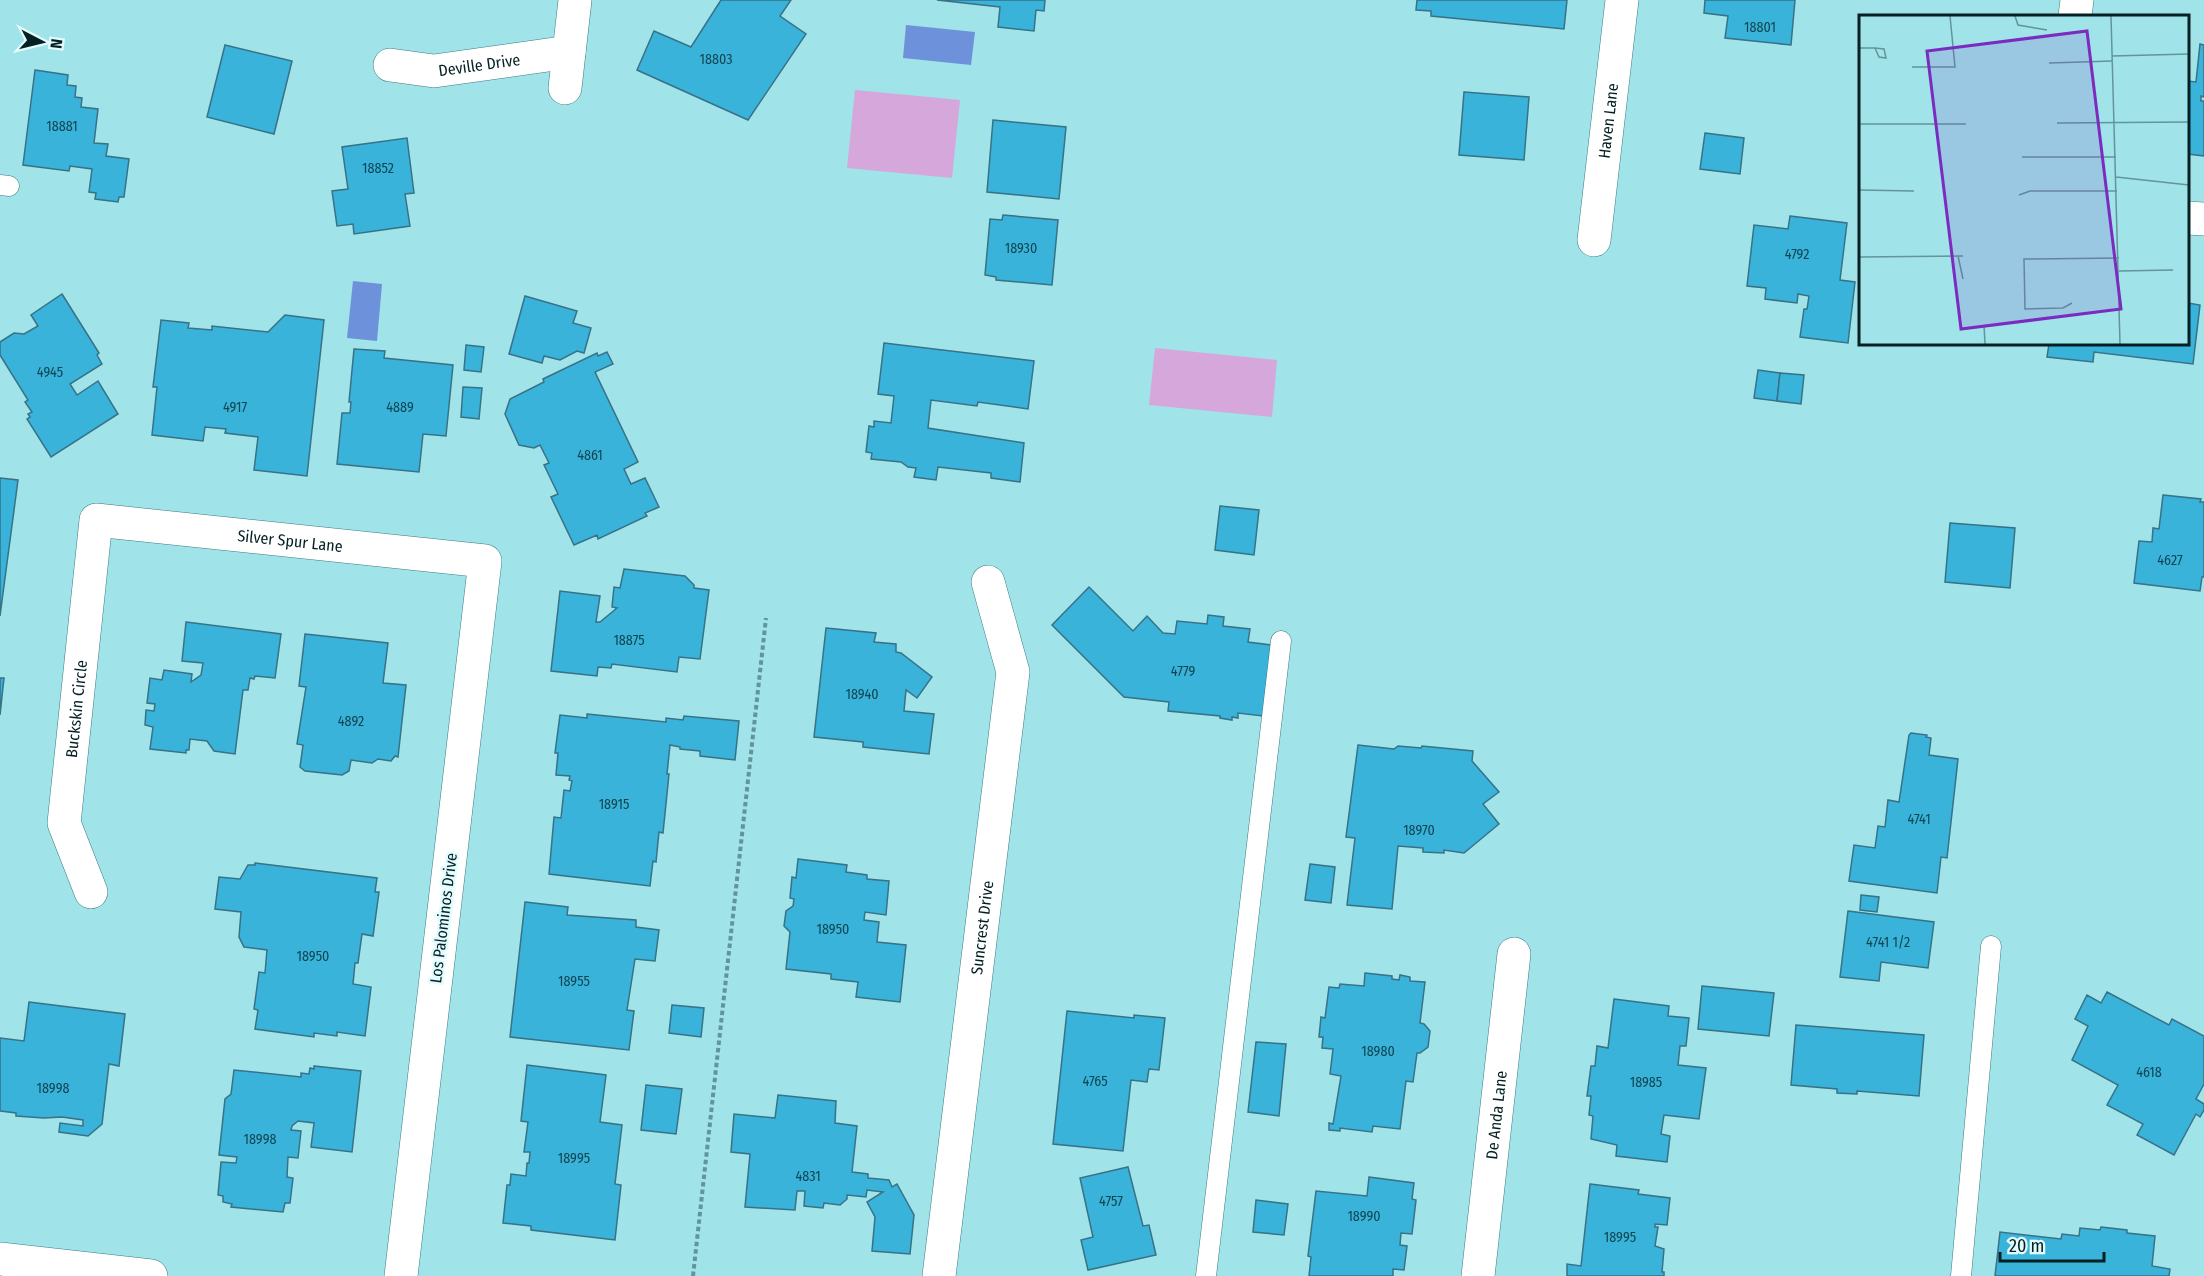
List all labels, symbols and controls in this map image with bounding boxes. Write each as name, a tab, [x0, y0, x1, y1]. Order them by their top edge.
north arrow	[12, 12, 72, 72]
inset map	[1859, 15, 2189, 345]
house number: 18801	[1744, 19, 1776, 36]
text: N	[46, 38, 66, 50]
street label: Deville Drive	[437, 50, 521, 80]
house number: 18803	[700, 51, 732, 68]
street label: Haven Lane	[1595, 82, 1622, 160]
house number: 18881	[46, 118, 78, 135]
house number: 18852	[362, 160, 394, 177]
house number: 18930	[1005, 240, 1037, 257]
house number: 4792	[1785, 246, 1809, 263]
house number: 4945	[37, 364, 63, 381]
house number: 4917	[223, 399, 247, 416]
house number: 4889	[386, 399, 414, 416]
house number: 4861	[577, 447, 603, 464]
street label: Silver Spur Lane	[237, 526, 344, 556]
house number: 4627	[2157, 552, 2183, 569]
house number: 18875	[613, 632, 645, 649]
street label: Buckskin Circle	[62, 659, 91, 759]
house number: 4779	[1171, 663, 1195, 680]
house number: 18940	[845, 686, 879, 703]
house number: 4892	[338, 713, 364, 730]
house number: 18915	[599, 796, 629, 813]
house number: 4741	[1907, 811, 1931, 828]
house number: 18970	[1403, 822, 1435, 839]
street label: Los Palominos Drive	[426, 852, 461, 984]
street label: Suncrest Drive	[967, 880, 997, 976]
house number: 18950	[817, 921, 849, 938]
house number: 4741 1/2	[1866, 934, 1910, 951]
house number: 18950	[297, 948, 329, 965]
house number: 18955	[558, 973, 590, 990]
house number: 18980	[1361, 1043, 1395, 1060]
house number: 4618	[2136, 1064, 2162, 1081]
street label: De Anda Lane	[1482, 1070, 1511, 1160]
house number: 4765	[1082, 1073, 1108, 1090]
house number: 18985	[1630, 1074, 1662, 1091]
house number: 18998	[37, 1080, 69, 1097]
house number: 18998	[244, 1131, 276, 1148]
house number: 18995	[558, 1150, 590, 1167]
house number: 4831	[795, 1168, 821, 1185]
house number: 4757	[1099, 1193, 1123, 1210]
house number: 18990	[1347, 1208, 1381, 1225]
scale bar	[2000, 1225, 2104, 1263]
house number: 18995	[1604, 1229, 1636, 1246]
text: 20 m	[2009, 1235, 2044, 1257]

